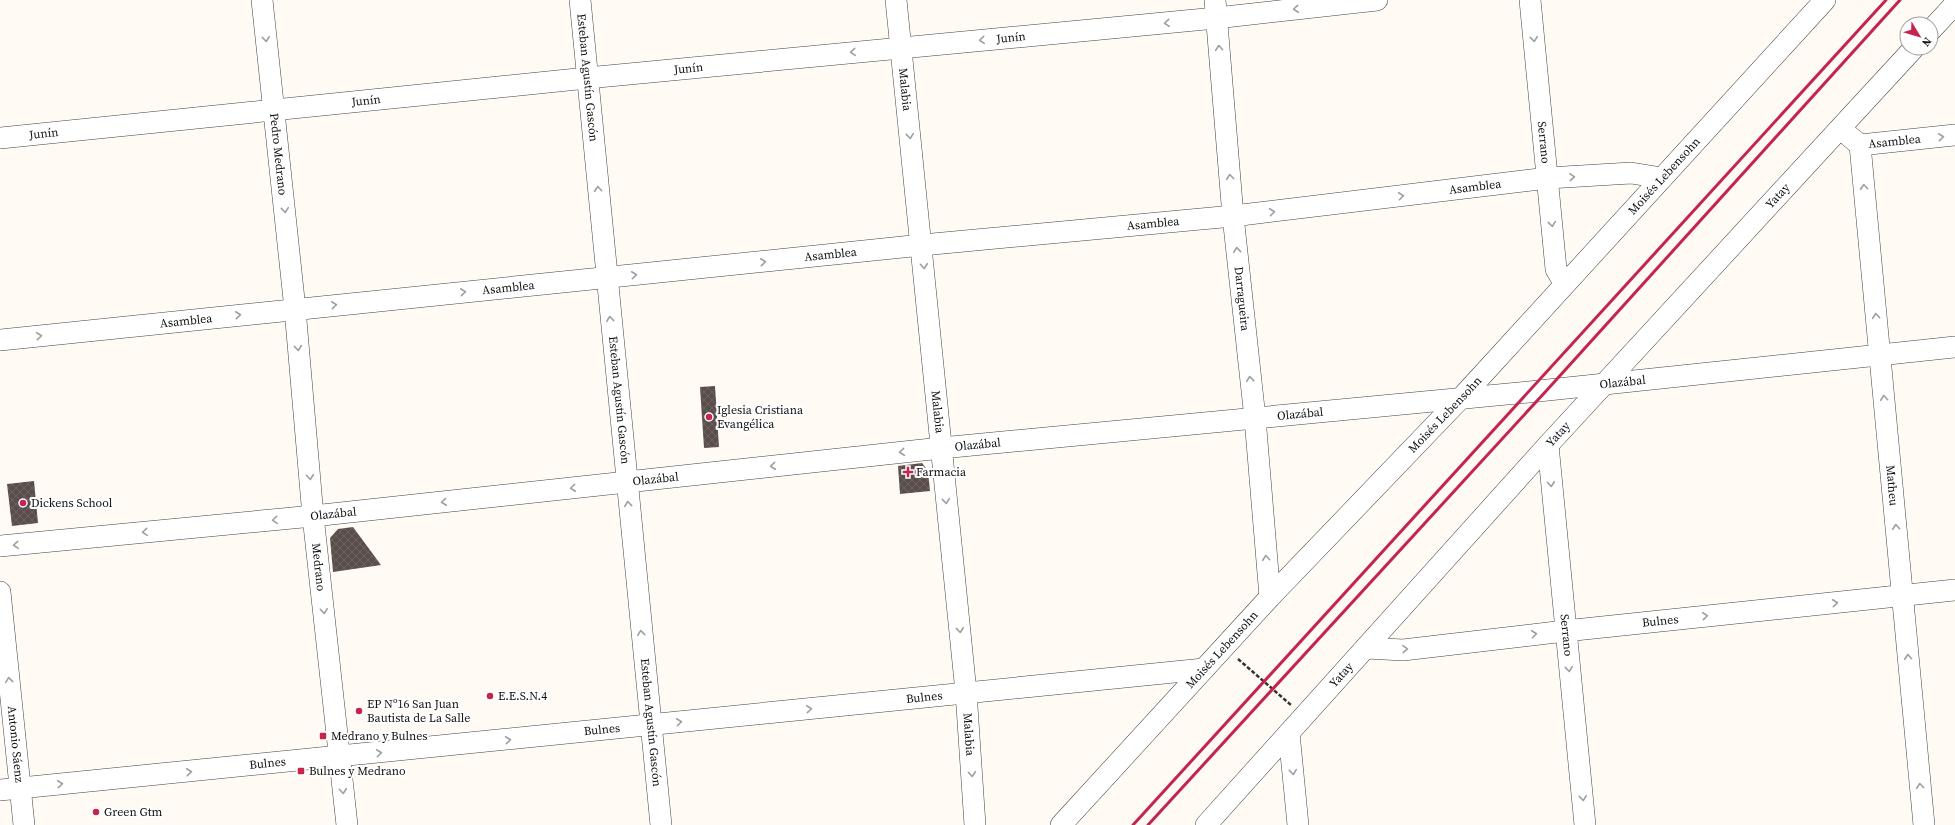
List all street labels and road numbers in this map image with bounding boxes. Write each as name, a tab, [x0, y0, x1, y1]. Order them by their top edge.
street label: Esteban Agustín Gascón	[573, 13, 602, 142]
street label: Junín	[995, 28, 1026, 47]
street label: Junín	[672, 59, 704, 78]
street label: Malabia	[895, 67, 915, 113]
street label: Junín	[350, 91, 381, 110]
street label: Pedro Medrano	[266, 112, 291, 196]
street label: Serrano	[1534, 121, 1554, 165]
street label: Junín	[27, 124, 59, 143]
street label: Asamblea	[1868, 131, 1922, 152]
street label: Moisés Lebensohn	[1624, 134, 1704, 218]
street label: Asamblea	[1448, 176, 1503, 198]
street label: Yatay	[1762, 179, 1794, 212]
street label: Asamblea	[1126, 213, 1181, 234]
street label: Asamblea	[804, 244, 858, 265]
street label: Darragueira	[1231, 266, 1254, 333]
street label: Asamblea	[481, 277, 536, 298]
street label: Asamblea	[159, 310, 214, 331]
street label: Esteban Agustín Gascón	[605, 335, 634, 465]
street label: Olazábal	[1599, 372, 1647, 392]
street label: Moisés Lebensohn	[1405, 373, 1485, 456]
street label: Malabia	[928, 390, 948, 435]
street label: Olazábal	[1276, 404, 1324, 424]
street label: Yatay	[1542, 418, 1574, 450]
street label: Olazábal	[954, 434, 1002, 455]
street label: Matheu	[1882, 464, 1902, 507]
street label: Olazábal	[632, 468, 680, 489]
street label: Olazábal	[310, 503, 358, 524]
street label: Medrano	[308, 542, 329, 592]
street label: Moisés Lebensohn	[1182, 607, 1261, 692]
street label: Bulnes	[1641, 611, 1679, 631]
street label: Serrano	[1557, 613, 1577, 657]
street label: Esteban Agustín Gascón	[637, 658, 665, 787]
street label: Yatay	[1326, 658, 1357, 691]
street label: Bulnes	[905, 687, 943, 707]
street label: Antonio Sáenz	[4, 705, 28, 784]
street label: Malabia	[959, 712, 978, 757]
street label: Bulnes	[583, 720, 621, 739]
street label: Bulnes	[249, 753, 287, 773]

